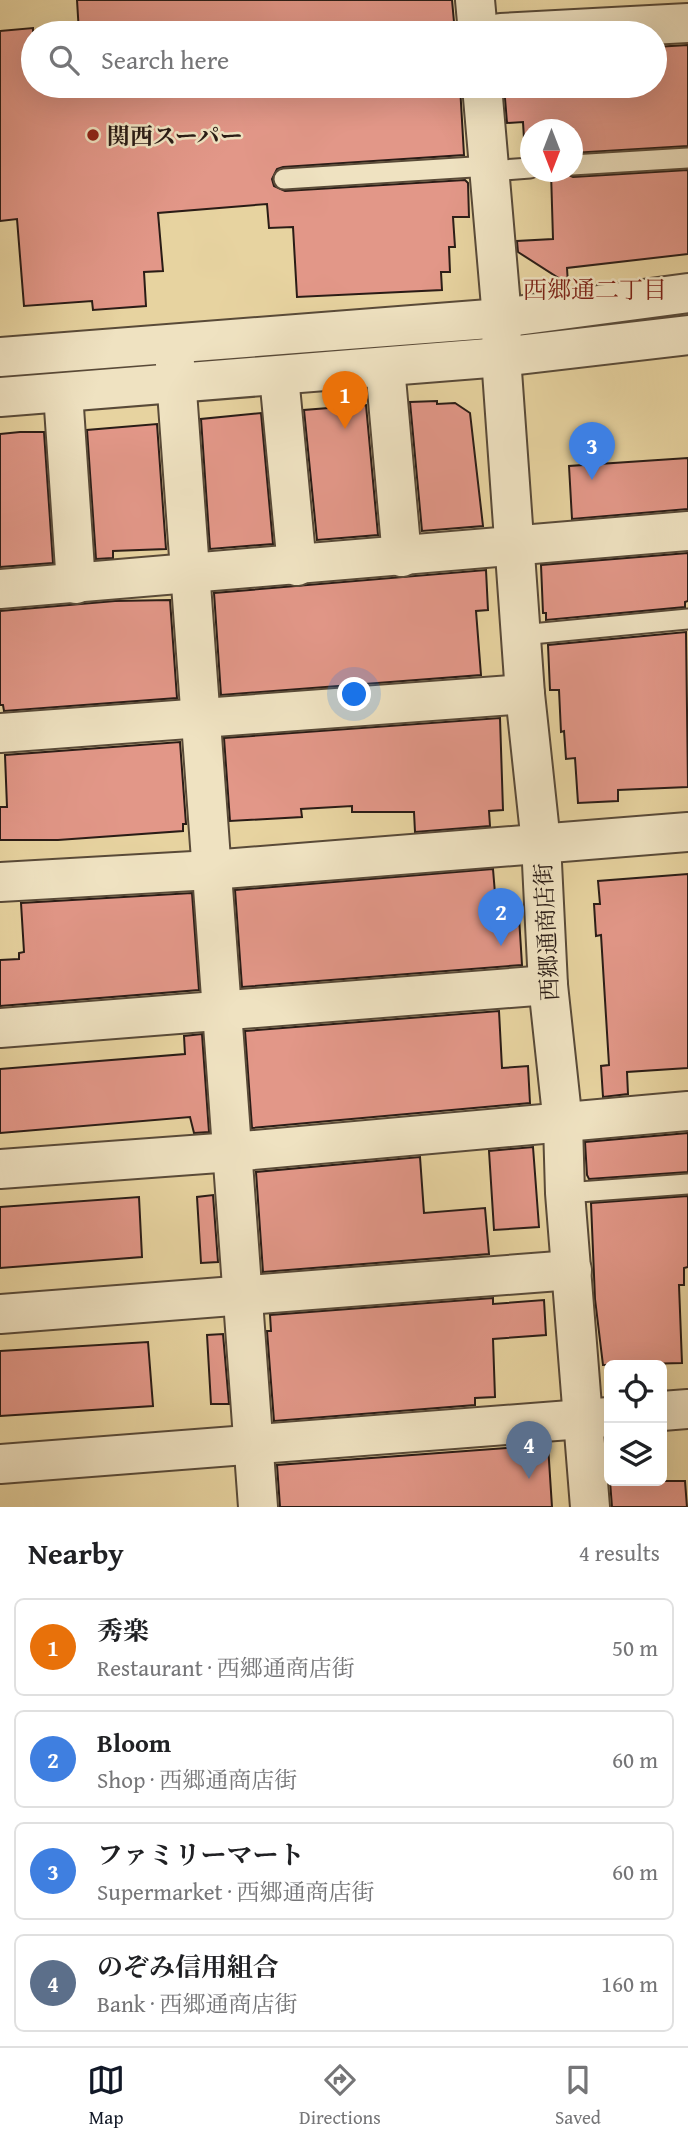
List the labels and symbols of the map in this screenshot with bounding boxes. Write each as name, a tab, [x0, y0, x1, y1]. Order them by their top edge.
place label: 関西スーパー	[107, 119, 243, 152]
north arrow	[520, 119, 583, 182]
marker: 関西スーパー	[85, 127, 101, 143]
district label: 西郷通二丁目	[523, 272, 667, 307]
pin: 1	[322, 371, 368, 429]
pin: 3	[569, 422, 615, 480]
your location	[337, 677, 371, 711]
street label: 西郷通商店街	[526, 862, 566, 1002]
pin: 2	[478, 888, 524, 946]
pin: 4	[506, 1421, 552, 1479]

